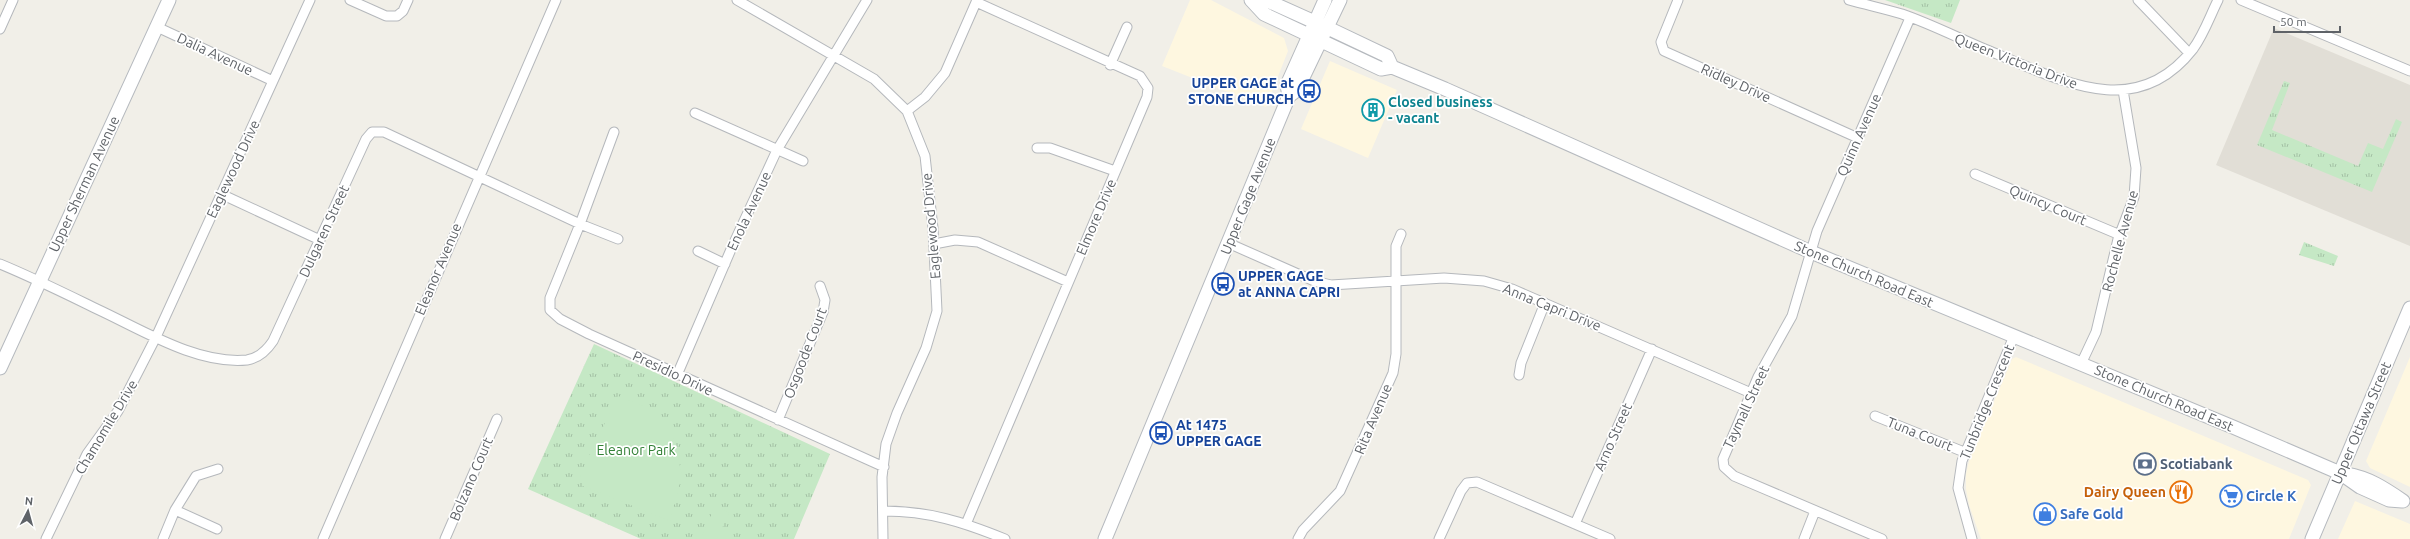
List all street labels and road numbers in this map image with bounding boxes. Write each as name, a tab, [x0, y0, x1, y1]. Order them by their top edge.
street label: Dalia Avenue	[175, 29, 255, 79]
street label: Queen Victoria Drive	[1952, 30, 2080, 92]
street label: Ridley Drive	[1699, 60, 1773, 106]
street label: Quinn Avenue	[1834, 91, 1884, 179]
street label: Upper Sherman Avenue	[45, 113, 123, 255]
street label: Eaglewood Drive	[203, 117, 263, 221]
street label: Upper Gage Avenue	[1217, 135, 1279, 257]
street label: Enola Avenue	[724, 169, 774, 253]
street label: Eaglewood Drive	[918, 172, 944, 280]
street label: Elmore Drive	[1073, 177, 1119, 257]
street label: Dulgaren Street	[296, 182, 353, 280]
street label: Quincy Court	[2007, 182, 2090, 229]
street label: Rochelle Avenue	[2099, 188, 2141, 294]
street label: Eleanor Avenue	[411, 221, 465, 317]
street label: Stone Church Road East	[1792, 237, 1936, 311]
street label: Anna Capri Drive	[1501, 280, 1603, 334]
street label: Osgoode Court	[780, 305, 830, 401]
street label: Tunbridge Crescent	[1957, 342, 2018, 462]
street label: Presidio Drive	[630, 347, 716, 399]
street label: Upper Ottawa Street	[2328, 359, 2394, 487]
street label: Stone Church Road East	[2092, 361, 2236, 435]
street label: Taymall Street	[1720, 362, 1772, 451]
street label: Chamomile Drive	[72, 377, 140, 477]
street label: Rita Avenue	[1351, 381, 1395, 457]
street label: Arno Street	[1591, 400, 1635, 474]
street label: Tuna Court	[1885, 414, 1956, 455]
street label: Bolzano Court	[446, 434, 496, 523]

